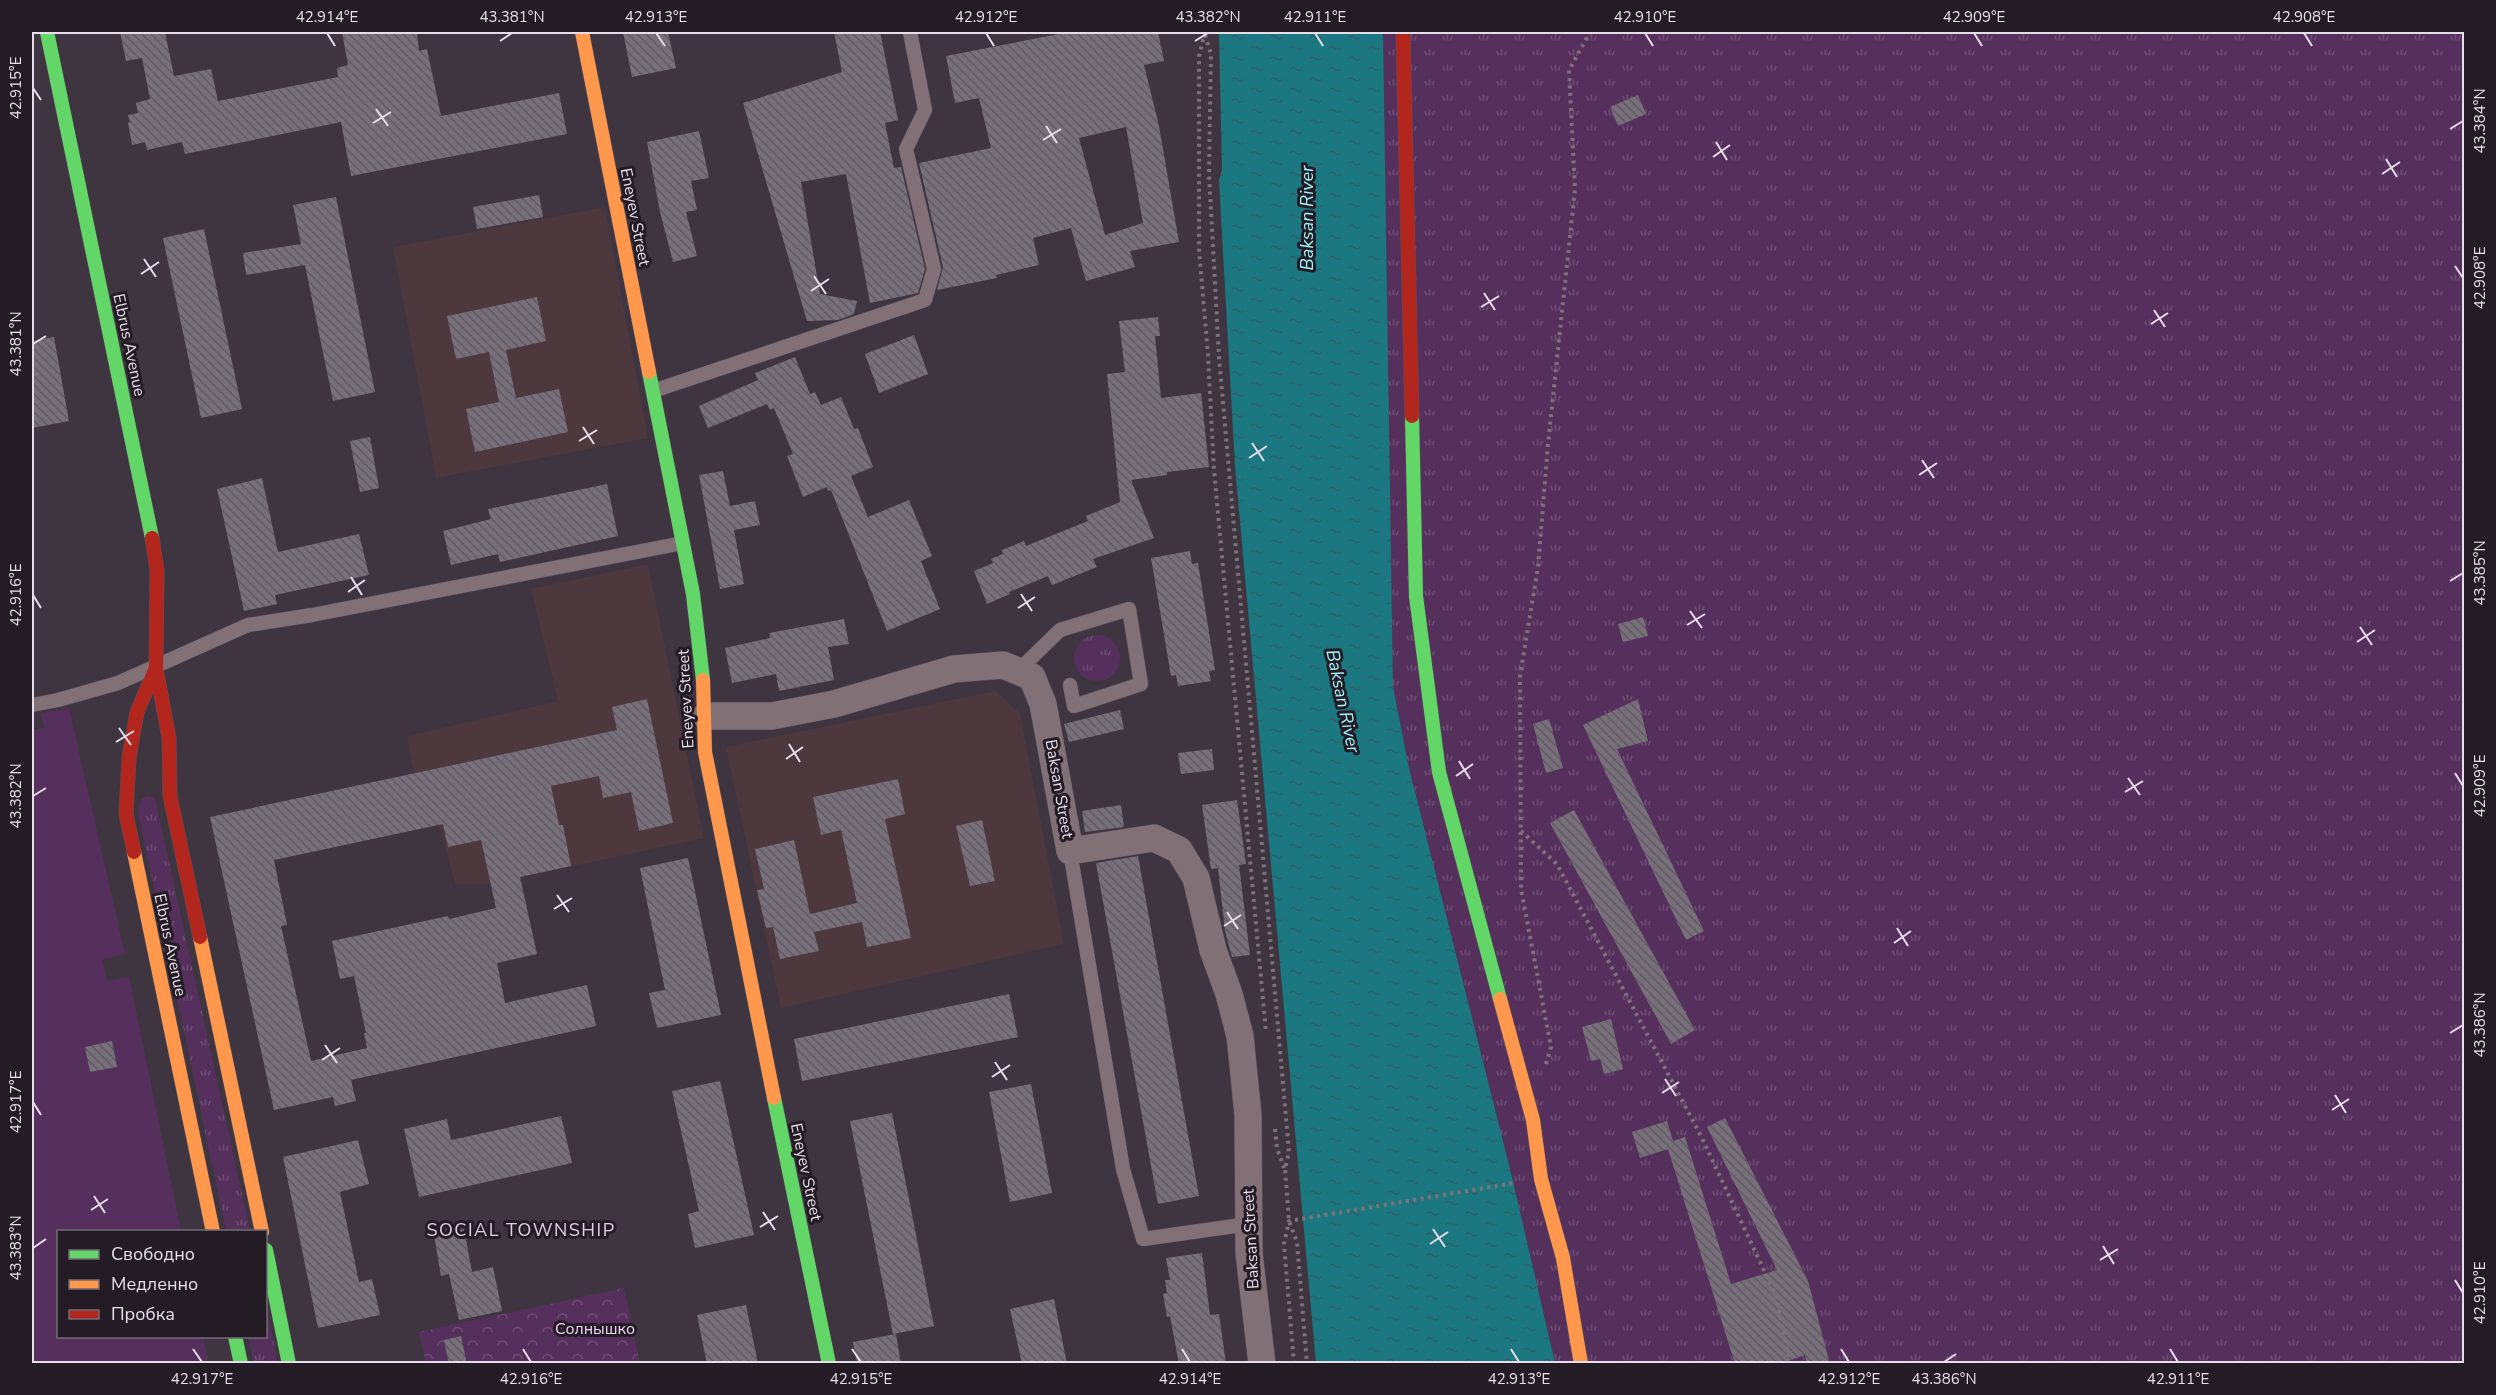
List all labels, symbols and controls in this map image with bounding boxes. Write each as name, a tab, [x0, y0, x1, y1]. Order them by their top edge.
text: 42.914°E	[296, 7, 358, 27]
text: 43.381°N	[479, 7, 545, 27]
text: 42.913°E	[625, 7, 687, 27]
text: 42.912°E	[955, 7, 1017, 27]
text: 43.382°N	[1175, 7, 1241, 27]
text: 42.911°E	[1284, 7, 1346, 27]
text: 42.910°E	[1614, 7, 1676, 27]
text: 42.909°E	[1943, 7, 2005, 27]
text: 42.908°E	[2273, 7, 2335, 27]
text: 42.915°E	[6, 57, 26, 119]
text: 43.384°N	[2470, 88, 2490, 154]
water label: Baksan River	[1295, 165, 1319, 270]
street label: Eneyev Street	[615, 166, 655, 268]
text: 42.908°E	[2470, 247, 2490, 309]
street label: Elbrus Avenue	[107, 292, 151, 398]
text: 43.381°N	[6, 311, 26, 377]
text: 43.385°N	[2470, 540, 2490, 606]
text: 42.916°E	[6, 564, 26, 626]
water label: Baksan River	[1320, 647, 1366, 755]
street label: Eneyev Street	[672, 648, 700, 749]
street label: Baksan Street	[1039, 738, 1079, 841]
text: 42.909°E	[2470, 755, 2490, 817]
text: 43.382°N	[6, 763, 26, 829]
street label: Elbrus Avenue	[148, 892, 192, 998]
text: 43.386°N	[2470, 992, 2490, 1058]
text: 42.917°E	[6, 1071, 26, 1133]
street label: Eneyev Street	[785, 1121, 827, 1223]
street label: Baksan Street	[1237, 1188, 1265, 1290]
text: 43.383°N	[6, 1215, 26, 1281]
district label: SOCIAL TOWNSHIP	[426, 1218, 616, 1242]
legend	[57, 1230, 267, 1338]
text: Свободно	[111, 1242, 195, 1266]
text: 42.910°E	[2470, 1262, 2490, 1324]
text: Медленно	[111, 1272, 198, 1296]
text: Пробка	[111, 1302, 175, 1326]
park label: Солнышко	[555, 1318, 635, 1340]
text: 42.917°E	[171, 1369, 233, 1389]
text: 42.916°E	[500, 1369, 562, 1389]
text: 42.915°E	[830, 1369, 892, 1389]
text: 42.914°E	[1159, 1369, 1221, 1389]
text: 42.913°E	[1488, 1369, 1550, 1389]
text: 42.912°E	[1818, 1369, 1880, 1389]
text: 43.386°N	[1911, 1369, 1977, 1389]
text: 42.911°E	[2147, 1369, 2209, 1389]

